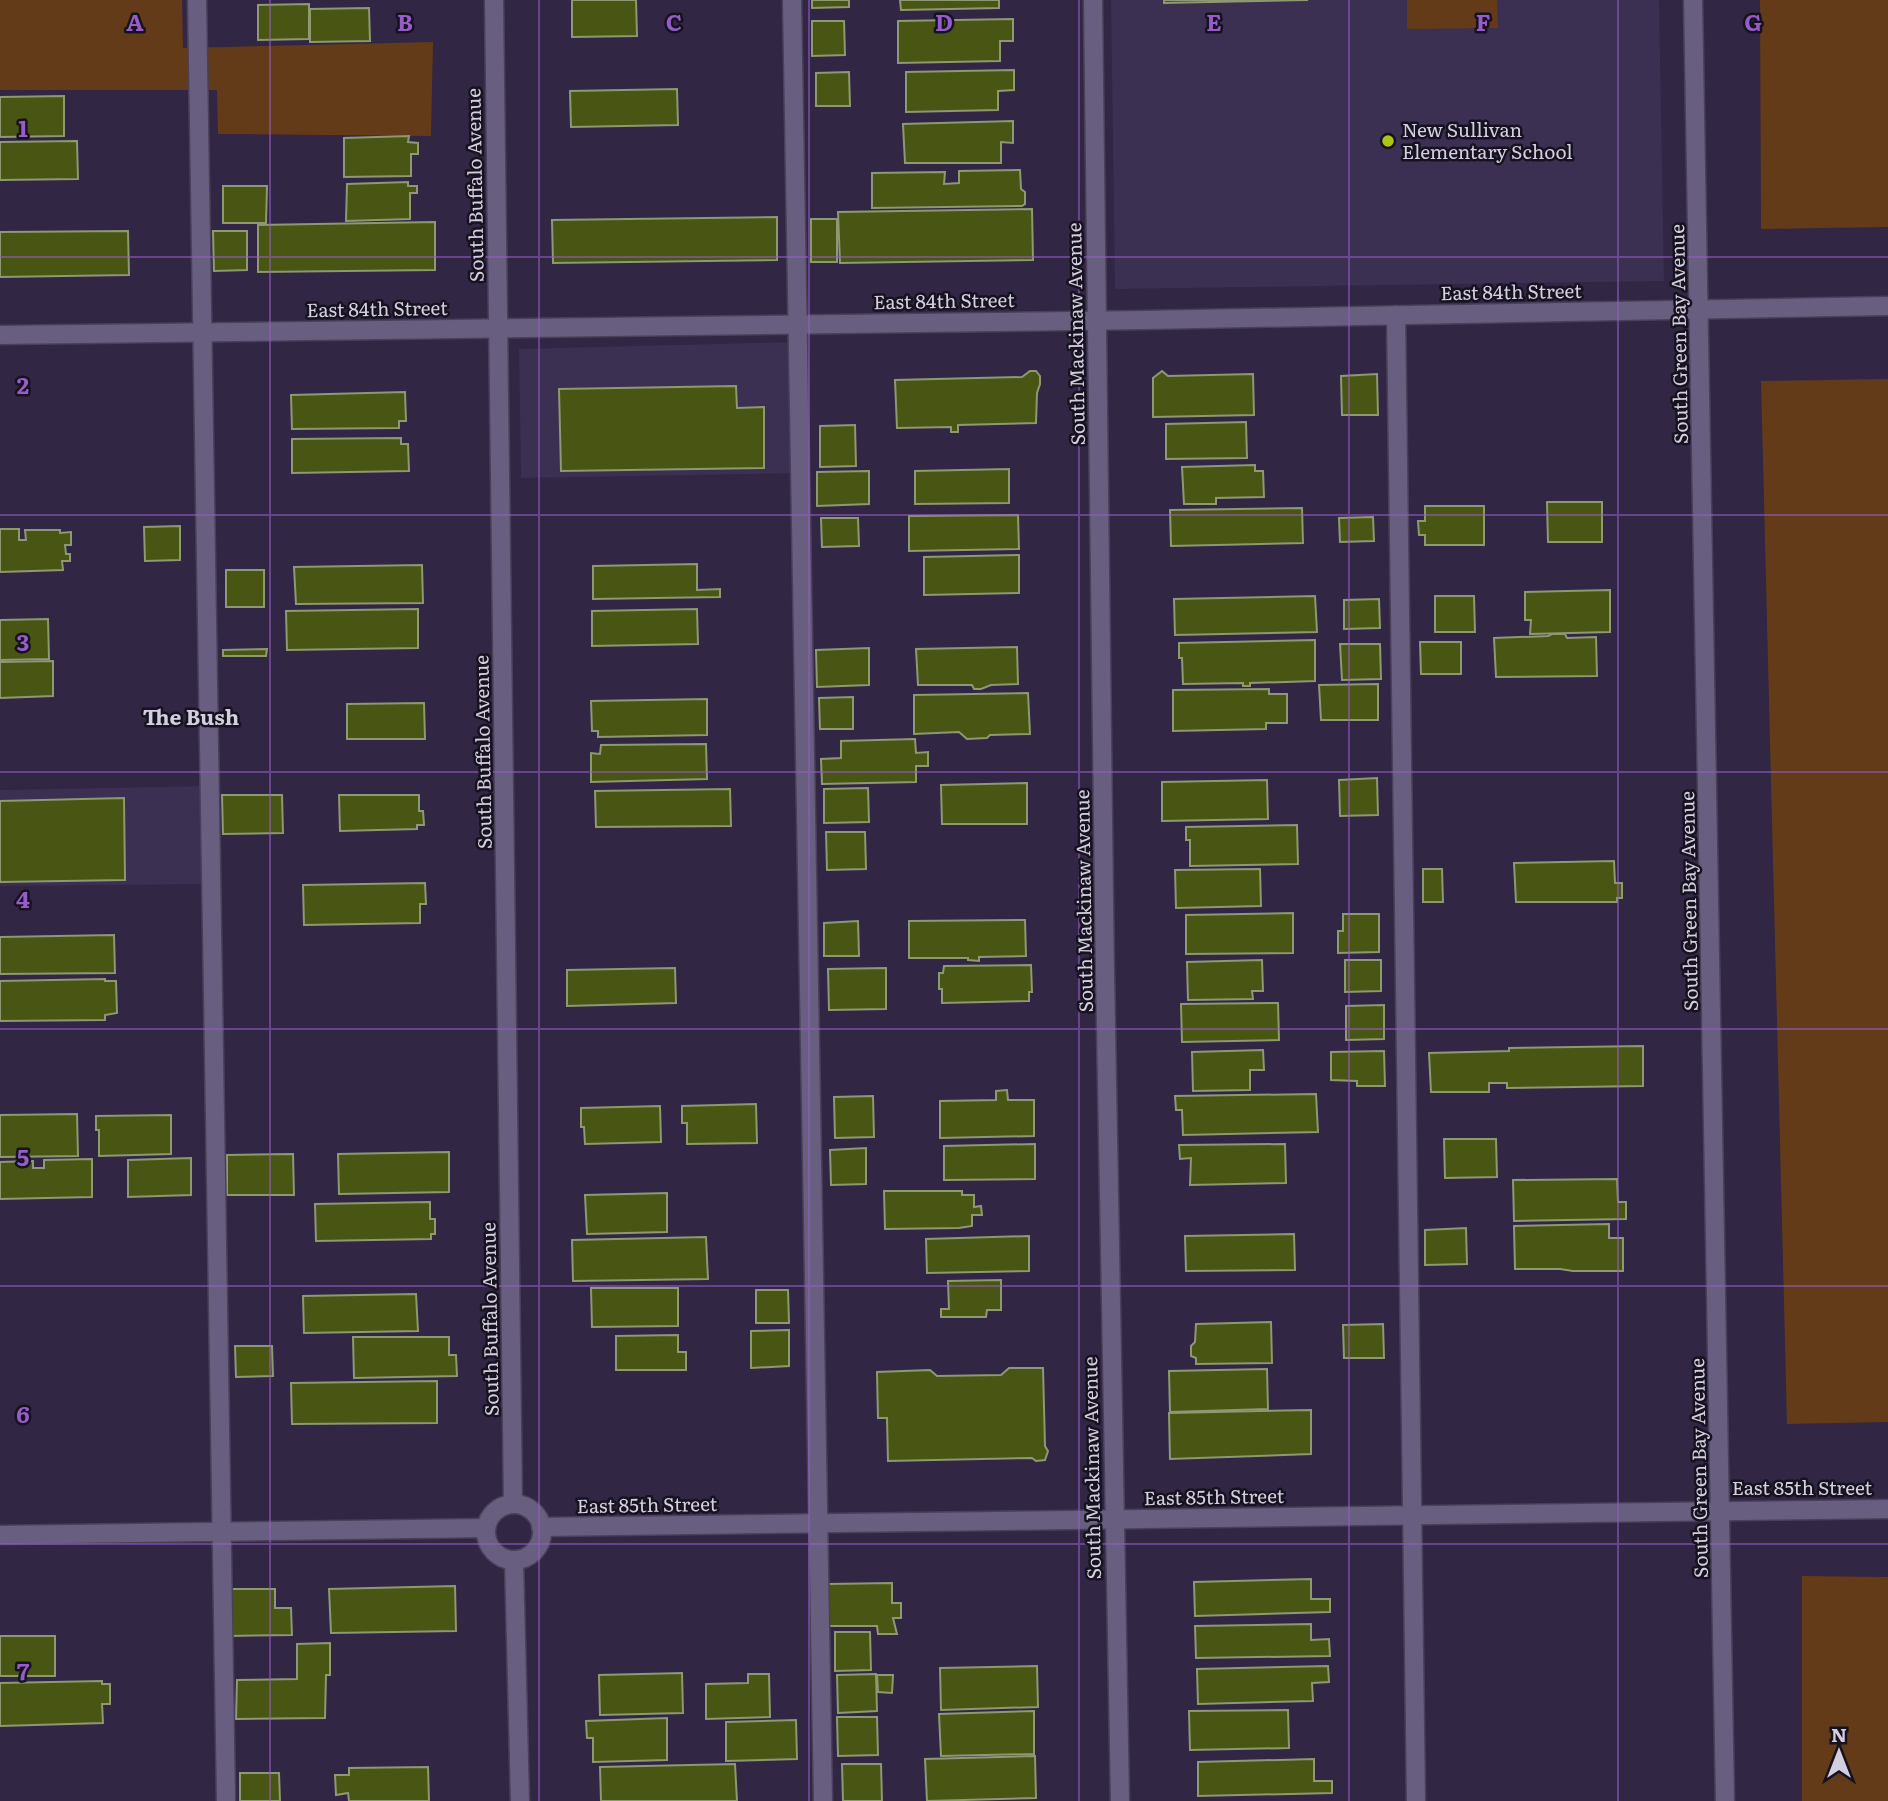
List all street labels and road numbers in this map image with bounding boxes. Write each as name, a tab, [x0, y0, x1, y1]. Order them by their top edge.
street label: South Buffalo Avenue	[458, 88, 490, 282]
street label: South Mackinaw Avenue	[1059, 222, 1091, 446]
street label: South Green Bay Avenue	[1662, 224, 1694, 444]
street label: East 84th Street	[1440, 276, 1582, 306]
street label: East 84th Street	[873, 285, 1015, 315]
street label: East 84th Street	[306, 293, 448, 323]
street label: South Buffalo Avenue	[466, 655, 498, 849]
street label: South Mackinaw Avenue	[1067, 789, 1099, 1013]
street label: South Green Bay Avenue	[1672, 791, 1704, 1011]
street label: South Buffalo Avenue	[473, 1222, 505, 1416]
street label: South Mackinaw Avenue	[1075, 1356, 1107, 1580]
street label: South Green Bay Avenue	[1682, 1358, 1714, 1578]
street label: East 85th Street	[1732, 1473, 1873, 1501]
street label: East 85th Street	[1143, 1481, 1285, 1511]
street label: East 85th Street	[576, 1489, 718, 1519]

